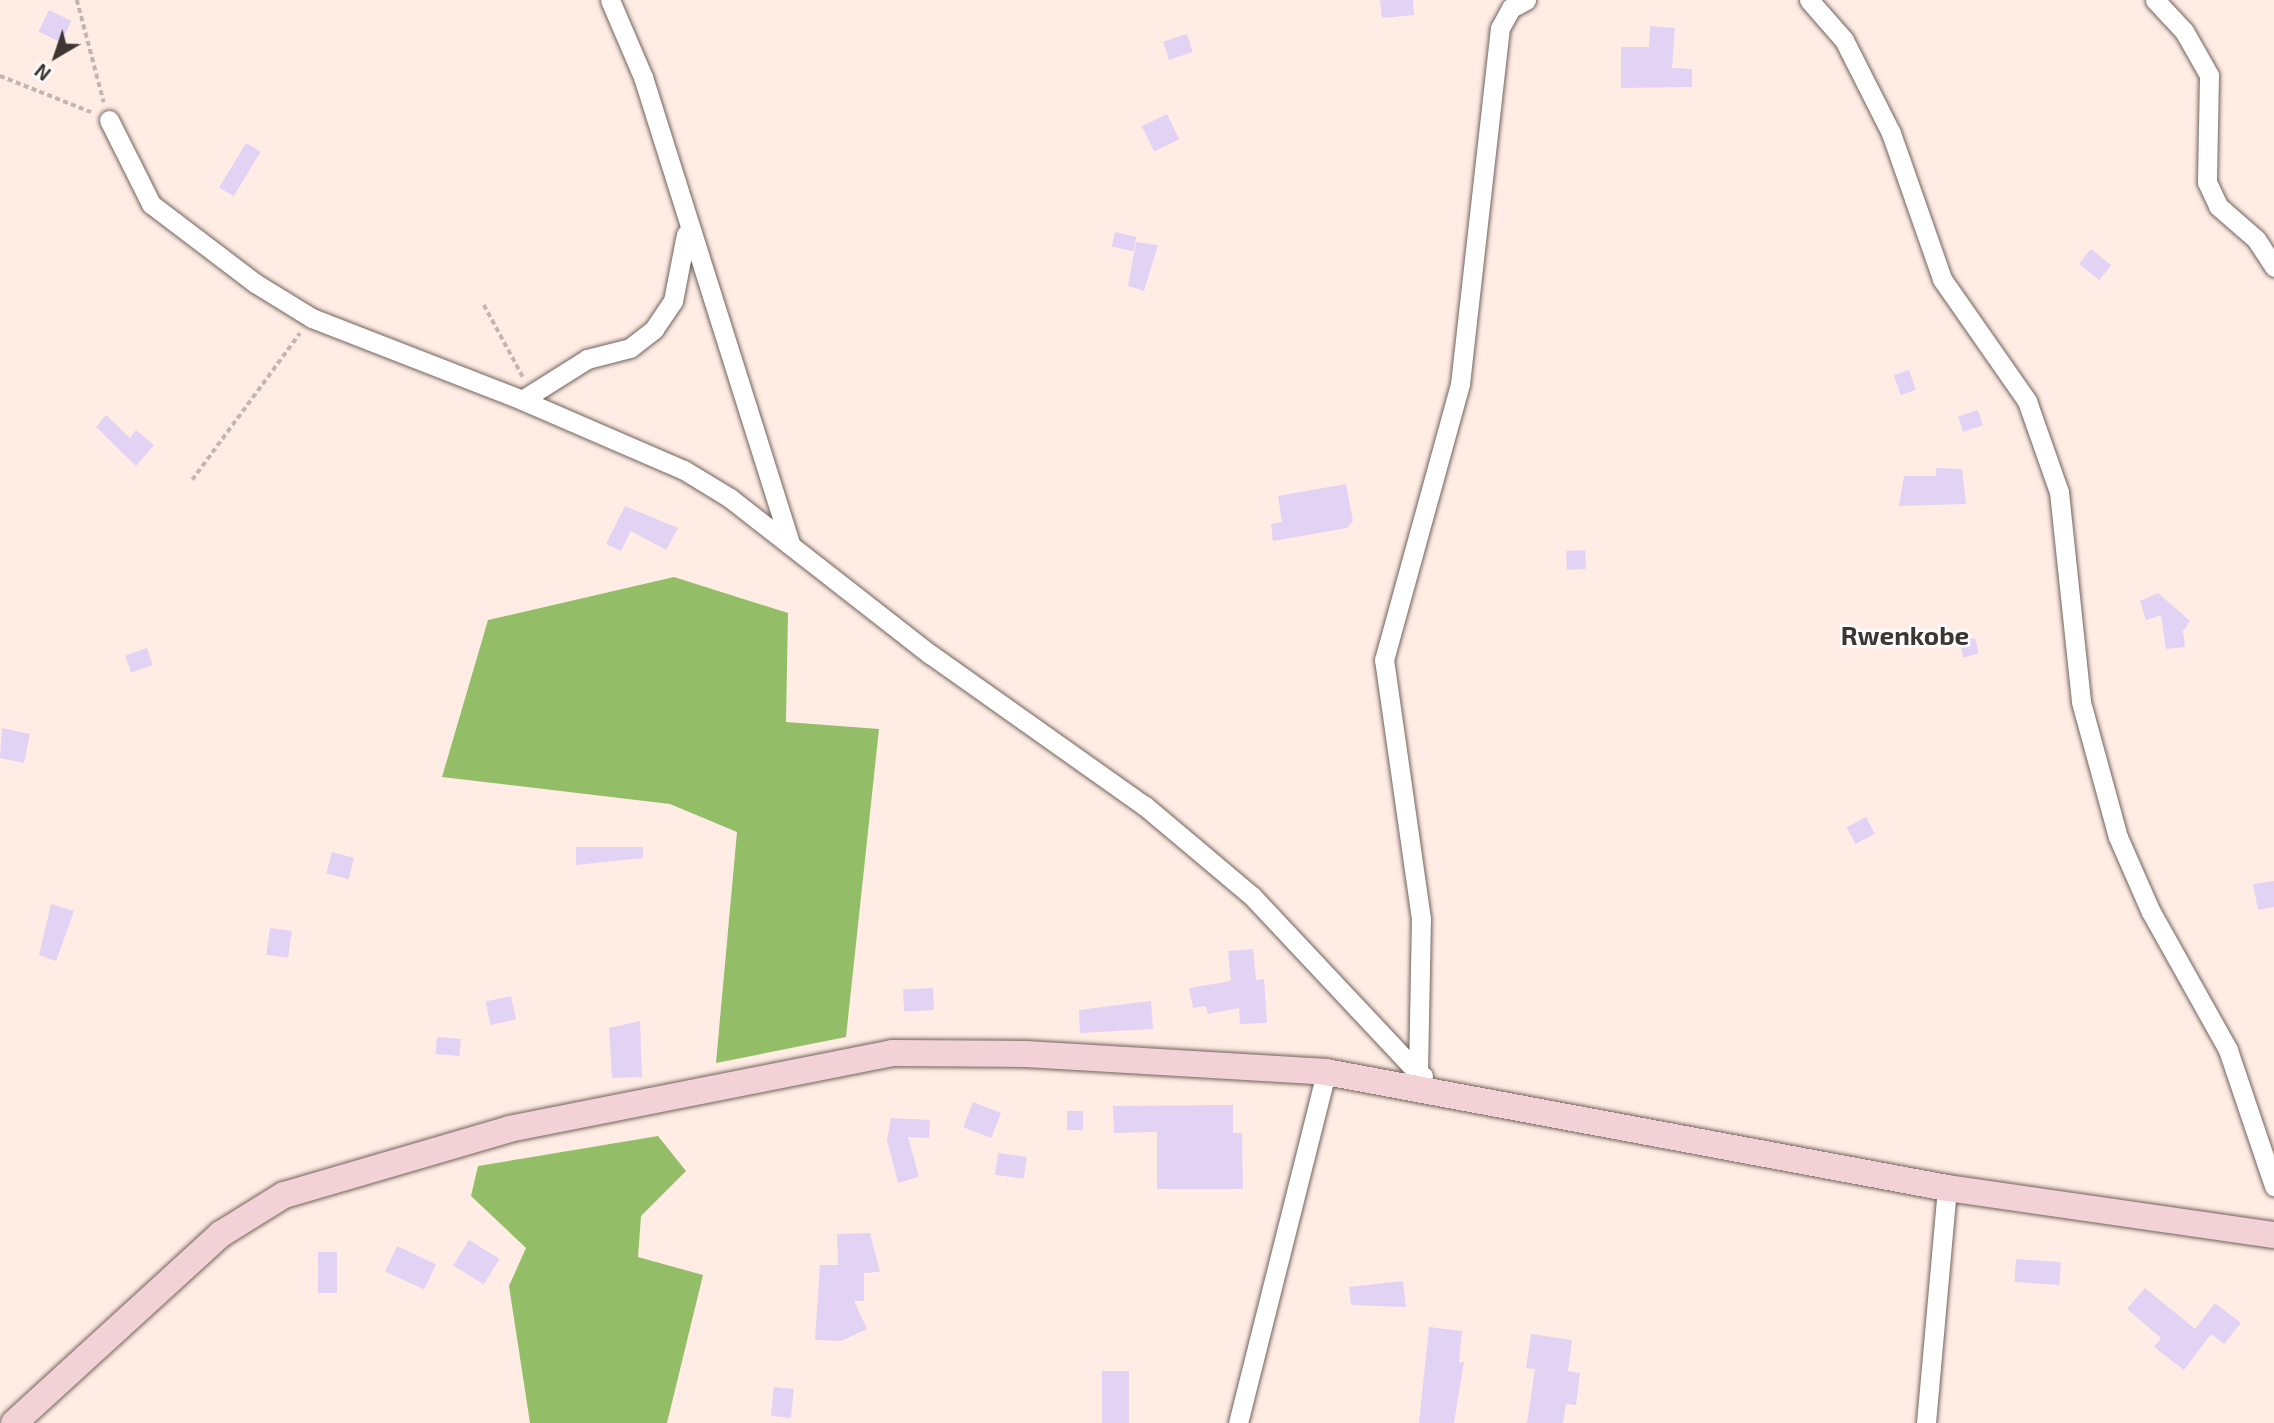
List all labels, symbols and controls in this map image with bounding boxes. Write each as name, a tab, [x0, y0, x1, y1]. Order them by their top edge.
north arrow	[21, 21, 91, 91]
text: N	[30, 59, 55, 86]
district label: Rwenkobe	[1841, 619, 1969, 651]

